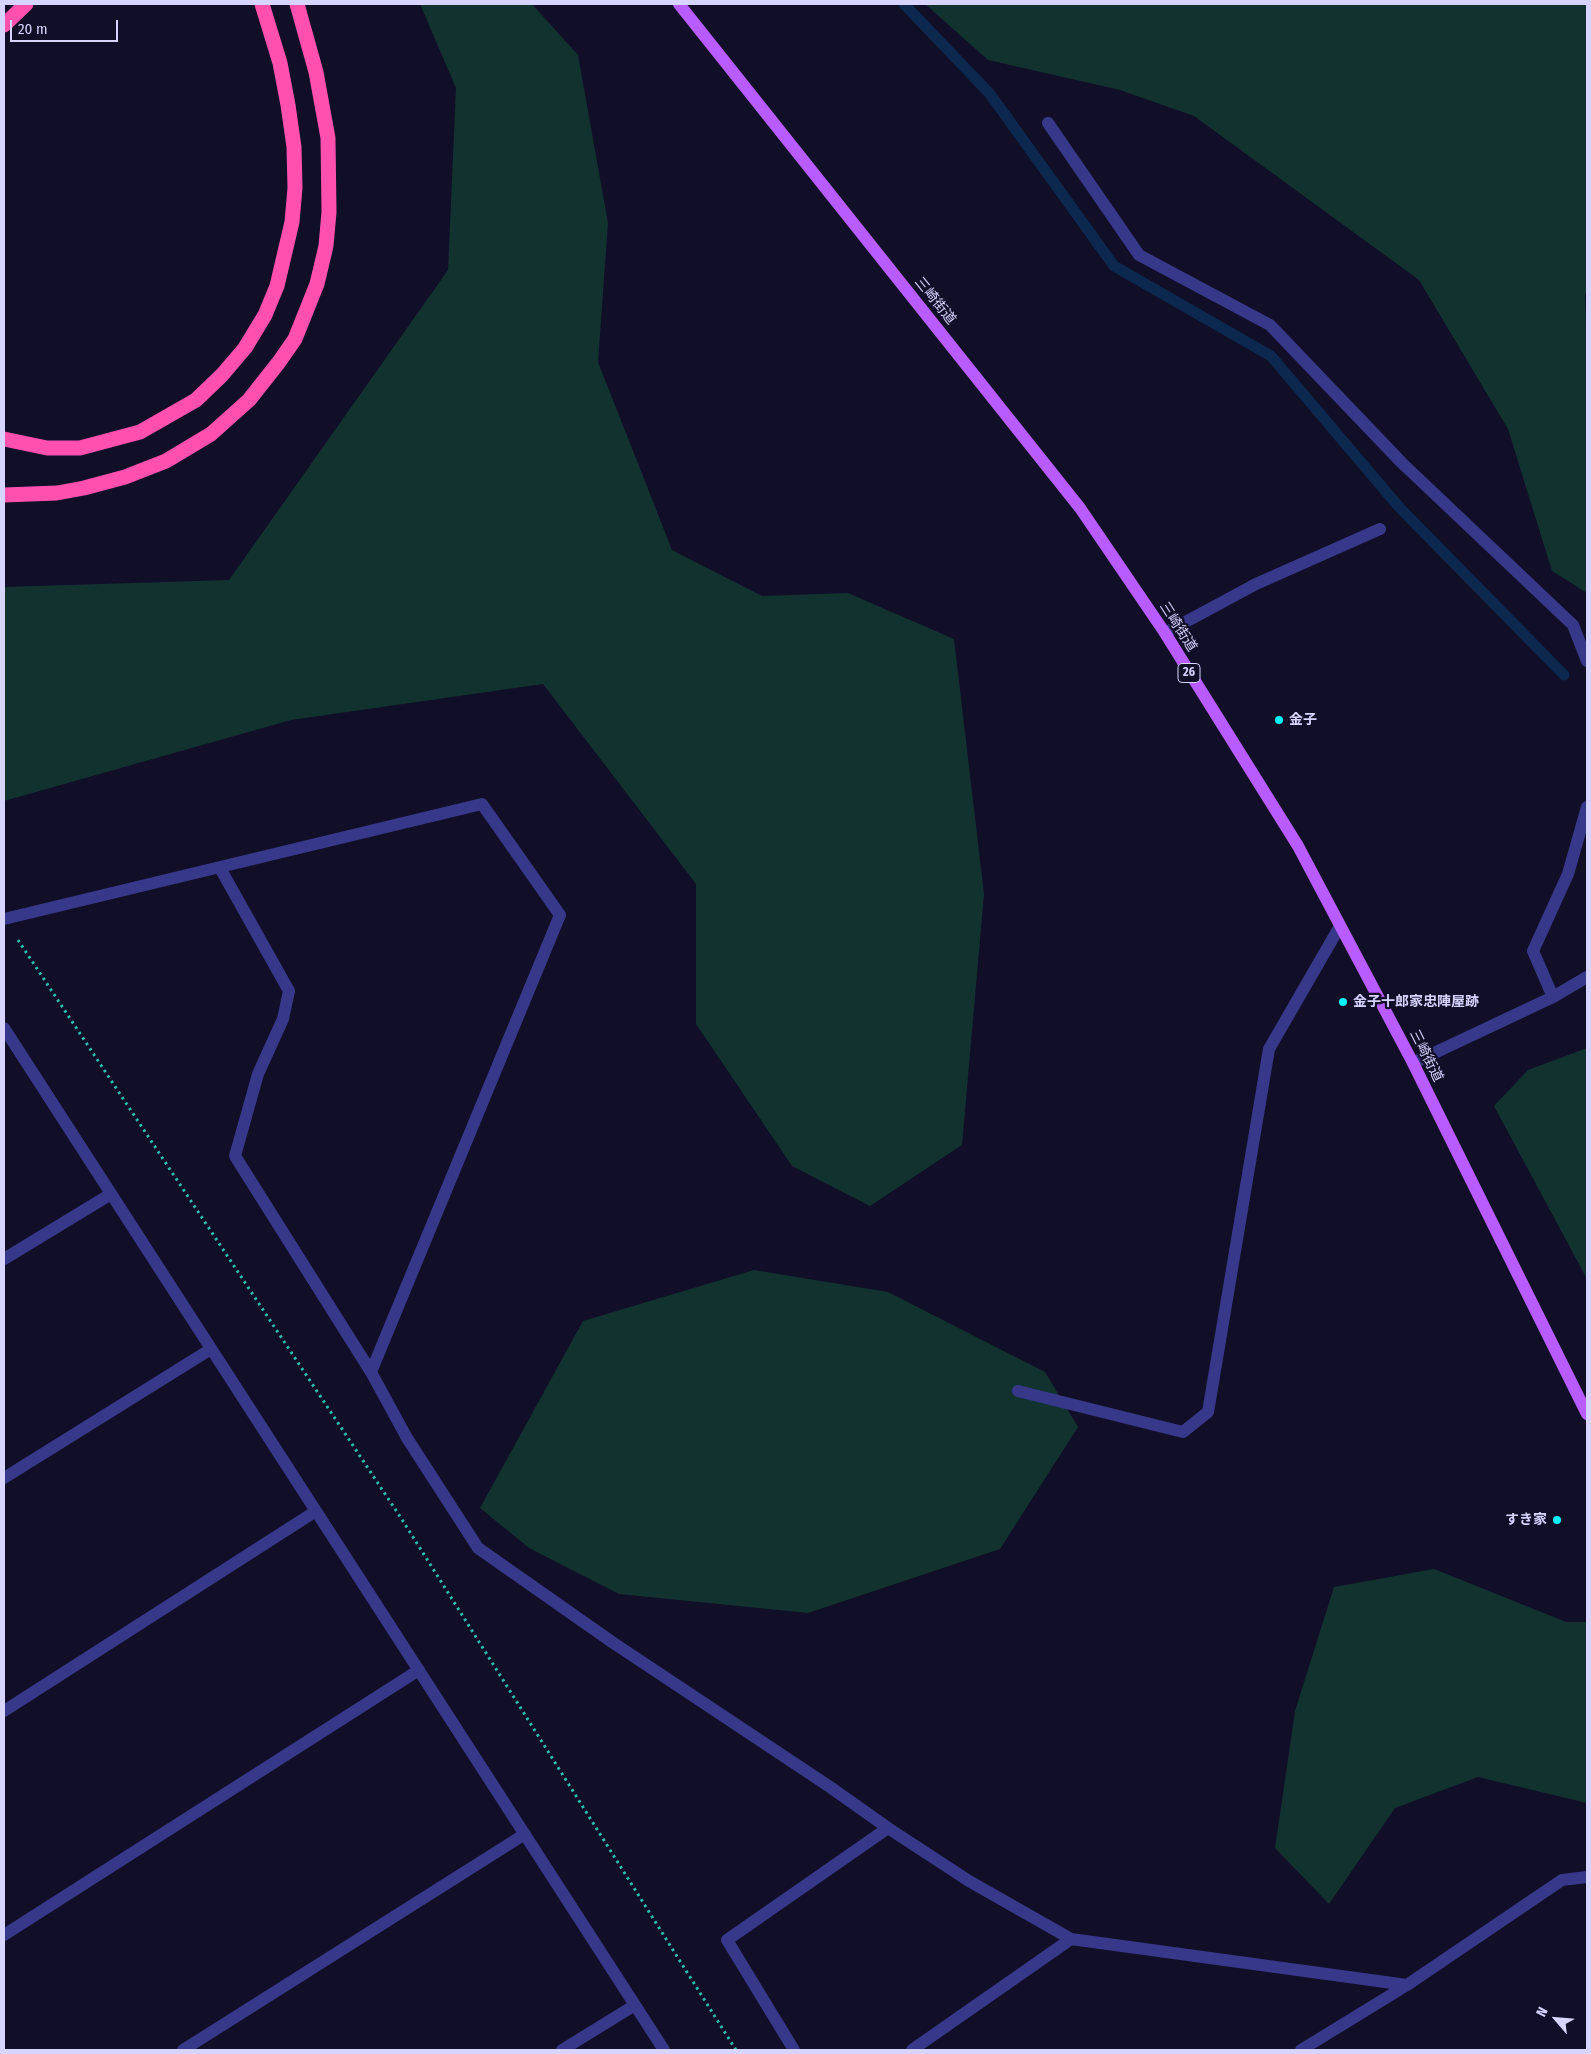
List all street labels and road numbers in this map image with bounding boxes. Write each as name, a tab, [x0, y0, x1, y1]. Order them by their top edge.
street label: 三崎街道	[911, 274, 959, 328]
street label: 三崎街道	[1156, 599, 1200, 655]
road number: 26	[1178, 664, 1200, 682]
street label: 三崎街道	[1406, 1027, 1446, 1085]

